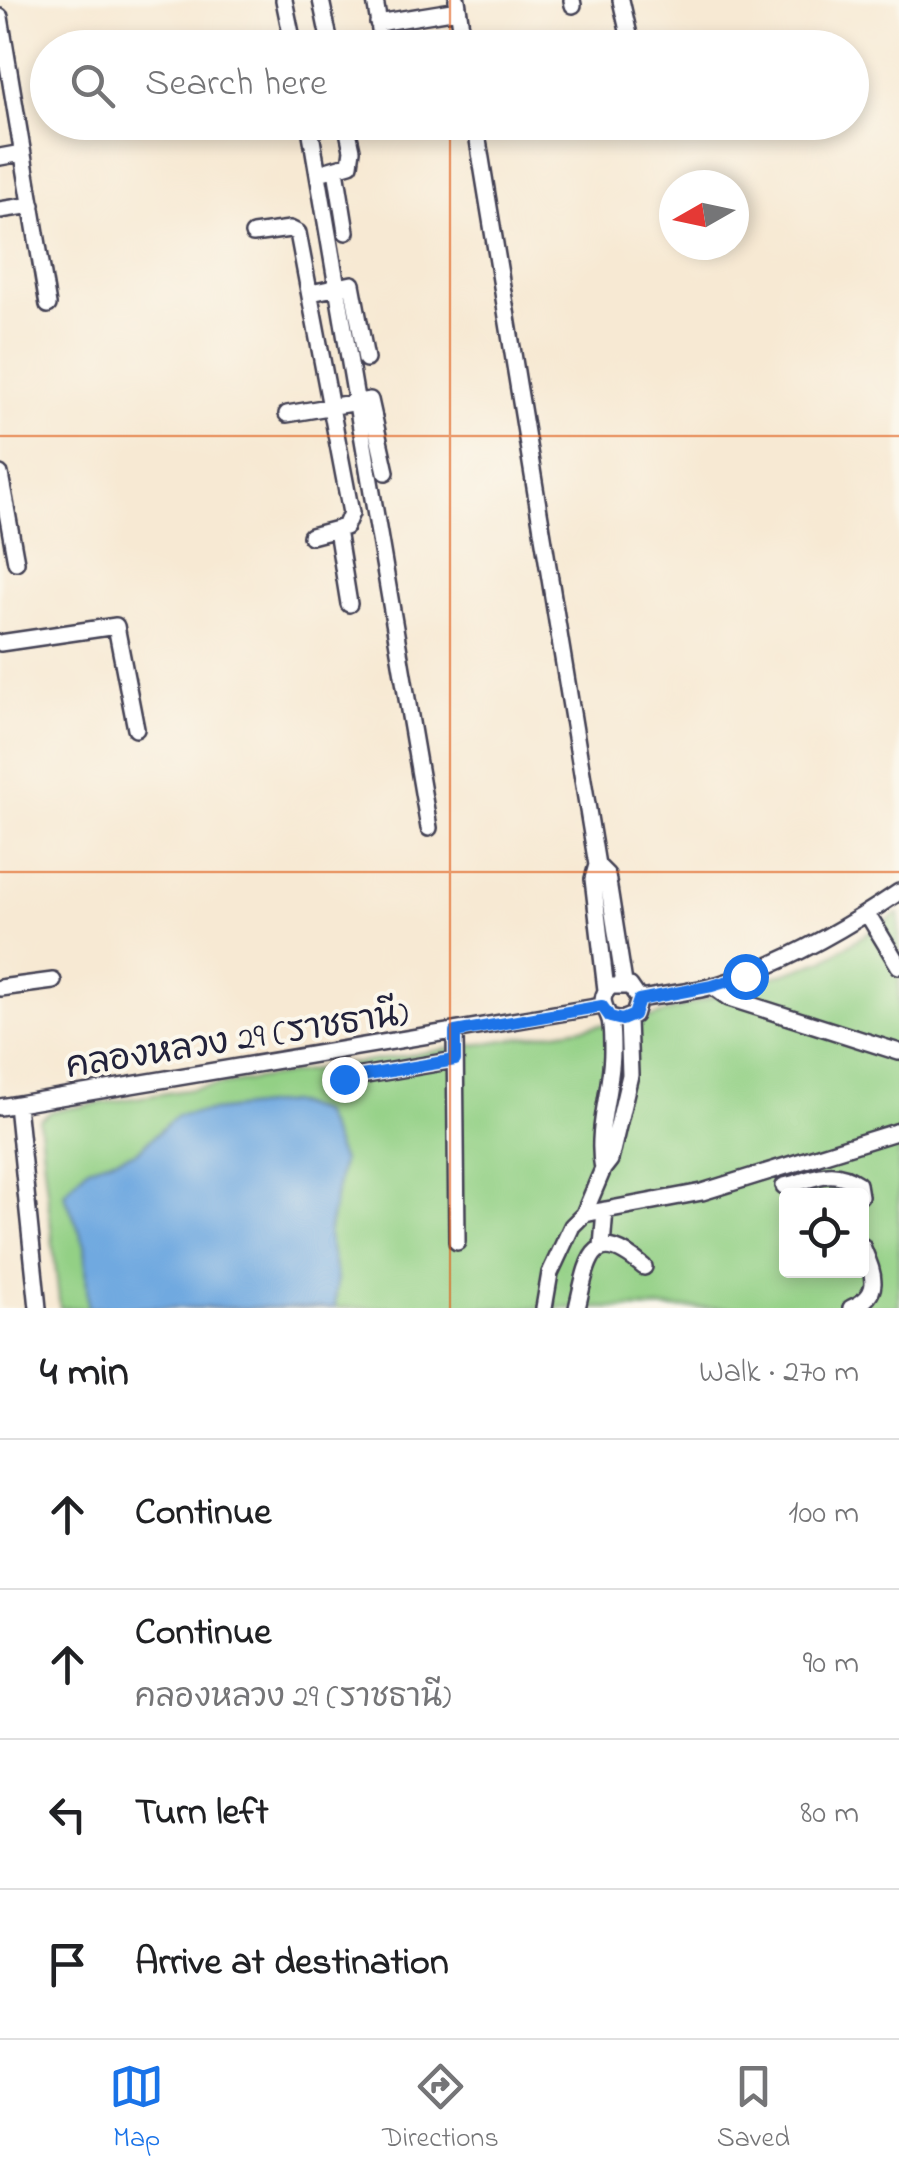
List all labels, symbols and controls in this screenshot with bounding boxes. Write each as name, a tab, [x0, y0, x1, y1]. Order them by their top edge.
search box	[30, 30, 869, 140]
text: Search here	[145, 57, 327, 113]
icon: search	[65, 58, 120, 113]
north arrow	[659, 170, 749, 260]
route start	[723, 954, 769, 1000]
street label: คลองหลวง 29 (ราชธานี)	[63, 989, 412, 1094]
route end	[322, 1057, 368, 1103]
map controls	[779, 1188, 869, 1278]
button: locate	[779, 1188, 869, 1278]
text: 4 min	[40, 1343, 129, 1404]
text: Walk · 270 m	[699, 1350, 859, 1397]
text: Continue	[135, 1486, 271, 1542]
icon: ahead	[40, 1487, 95, 1542]
text: 100 m	[788, 1491, 859, 1538]
text: Continue	[135, 1606, 271, 1662]
icon: ahead	[40, 1637, 95, 1692]
text: 90 m	[803, 1641, 859, 1688]
text: คลองหลวง 29 (ราชธานี)	[135, 1675, 451, 1722]
text: Turn left	[135, 1786, 268, 1842]
icon: left	[40, 1787, 95, 1842]
text: 80 m	[800, 1791, 859, 1838]
text: Arrive at destination	[135, 1936, 449, 1992]
icon: arrive	[40, 1937, 95, 1992]
tab: Map	[109, 2059, 164, 2160]
tab: Directions	[382, 2059, 499, 2160]
tab: Saved	[717, 2059, 790, 2160]

